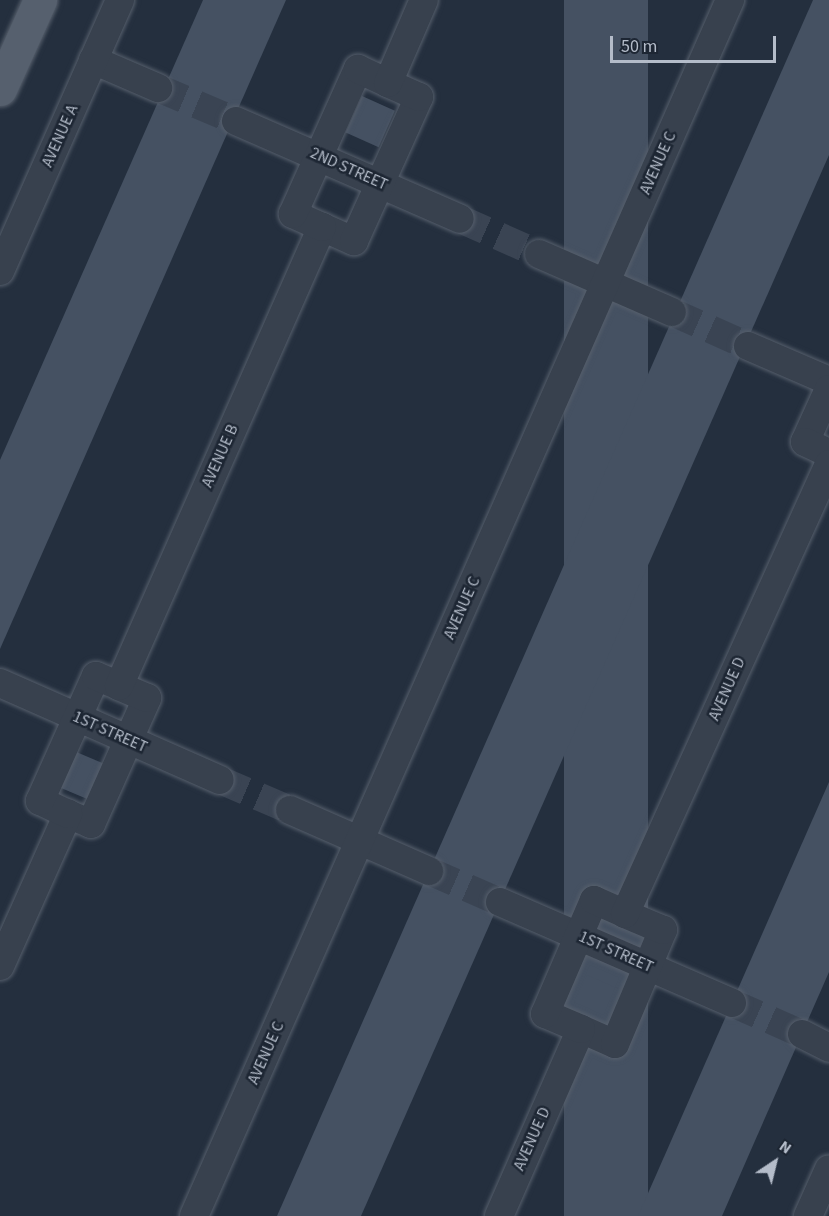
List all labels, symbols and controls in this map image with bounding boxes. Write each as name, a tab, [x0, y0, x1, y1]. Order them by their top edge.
scale bar	[613, 24, 780, 62]
text: 50 m	[621, 34, 657, 59]
street label: AVENUE A	[38, 102, 82, 170]
street label: AVENUE C	[636, 129, 680, 197]
street label: 2ND STREET	[307, 143, 391, 195]
street label: AVENUE B	[198, 422, 242, 490]
street label: AVENUE C	[440, 574, 484, 642]
street label: AVENUE D	[705, 654, 749, 724]
street label: 1ST STREET	[70, 707, 150, 757]
street label: 1ST STREET	[576, 927, 656, 977]
street label: AVENUE C	[244, 1019, 288, 1087]
street label: AVENUE D	[510, 1104, 554, 1174]
north arrow	[745, 1132, 805, 1192]
text: N	[775, 1135, 796, 1159]

